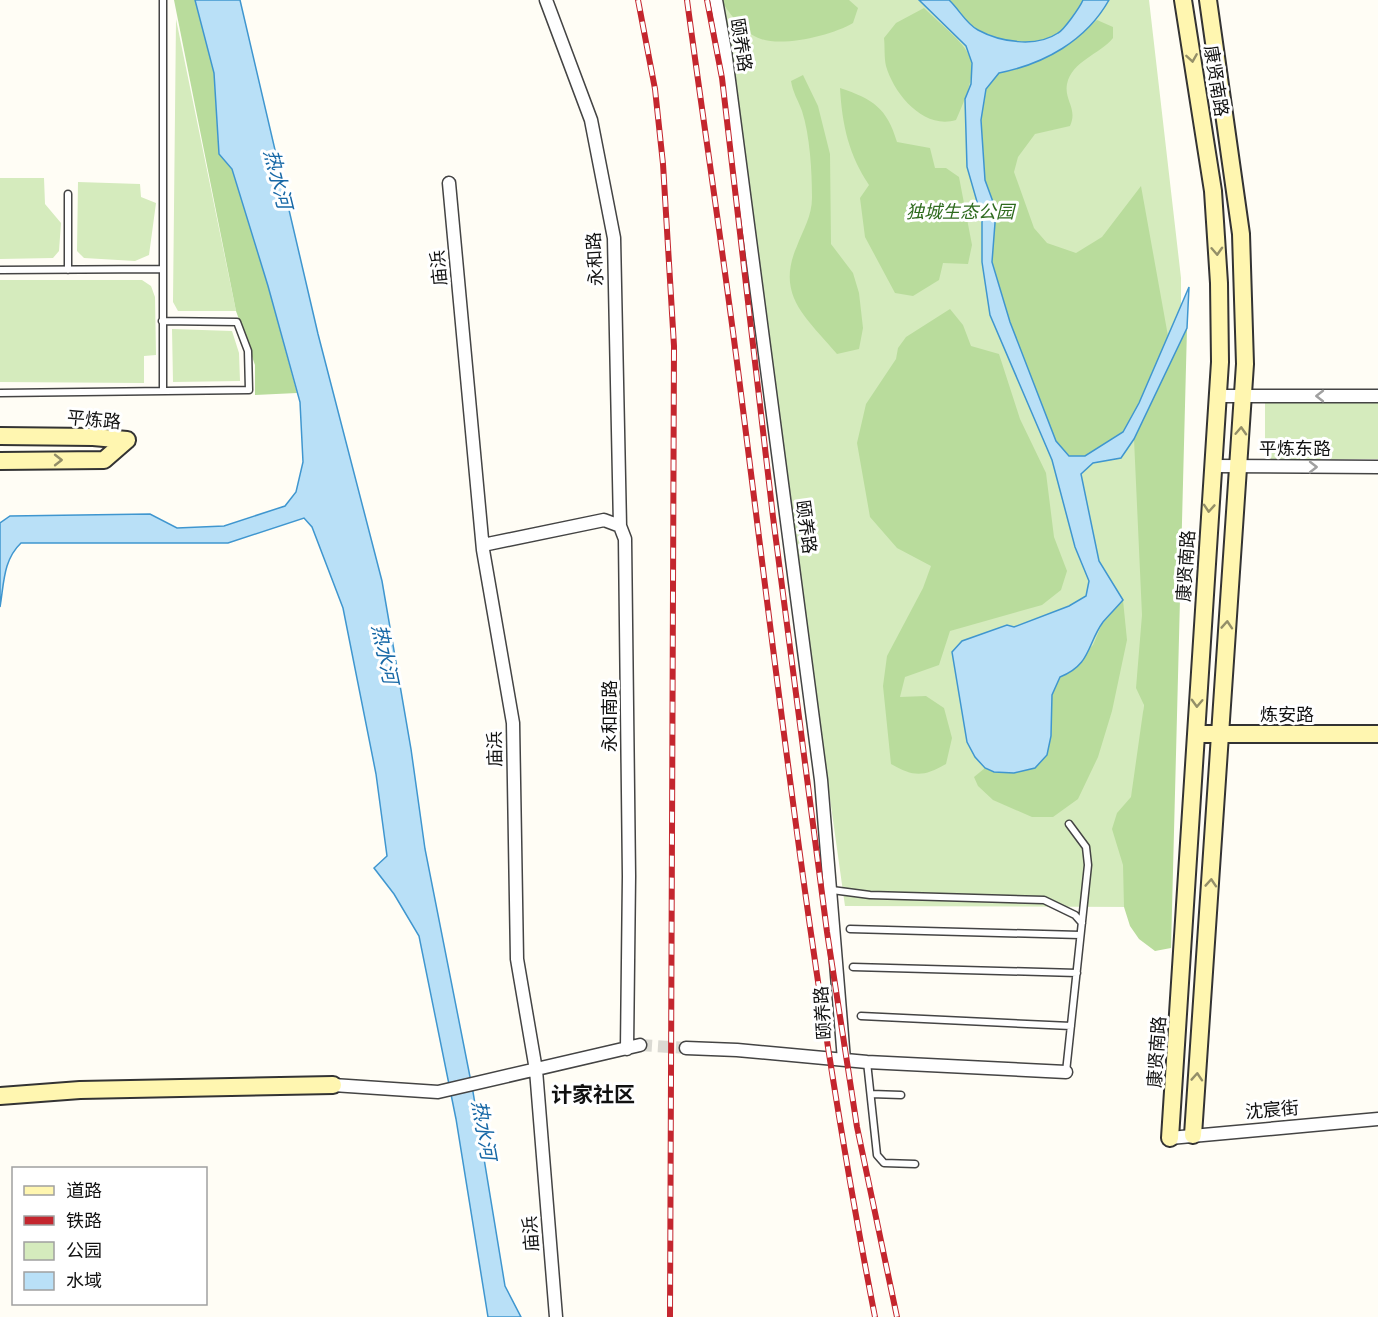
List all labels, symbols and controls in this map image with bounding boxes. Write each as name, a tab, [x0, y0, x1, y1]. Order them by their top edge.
street label: 颐养路	[726, 17, 756, 73]
street label: 康贤南路	[1200, 44, 1232, 118]
one-way arrow	[1186, 53, 1198, 62]
water label: 热水河	[259, 147, 298, 215]
park label: 独城生态公园	[906, 201, 1017, 223]
street label: 永和路	[583, 231, 607, 287]
one-way arrow	[1211, 246, 1224, 255]
street label: 庙浜	[426, 249, 452, 287]
one-way arrow	[1315, 390, 1324, 402]
street label: 平炼路	[66, 407, 122, 433]
one-way arrow	[1234, 426, 1247, 435]
street label: 平炼东路	[1259, 438, 1331, 460]
one-way arrow	[54, 454, 63, 467]
one-way arrow	[1308, 461, 1317, 473]
street label: 颐养路	[791, 499, 821, 555]
one-way arrow	[1203, 504, 1216, 513]
street label: 康贤南路	[1173, 529, 1199, 603]
one-way arrow	[1221, 621, 1234, 630]
water label: 热水河	[367, 622, 404, 690]
street label: 永和南路	[599, 680, 621, 752]
one-way arrow	[1191, 699, 1203, 708]
street label: 炼安路	[1260, 704, 1314, 726]
street label: 庙浜	[484, 731, 506, 767]
one-way arrow	[1204, 878, 1217, 887]
street label: 颐养路	[810, 985, 836, 1041]
street label: 康贤南路	[1144, 1015, 1170, 1089]
one-way arrow	[1190, 1073, 1203, 1082]
district label: 计家社区	[551, 1082, 635, 1107]
street label: 沈宸街	[1244, 1097, 1300, 1123]
water label: 热水河	[467, 1098, 502, 1166]
legend	[12, 1167, 207, 1305]
text: 道路	[66, 1180, 102, 1202]
text: 铁路	[66, 1210, 102, 1232]
street label: 庙浜	[519, 1215, 543, 1253]
text: 公园	[66, 1240, 102, 1262]
text: 水域	[66, 1270, 102, 1292]

